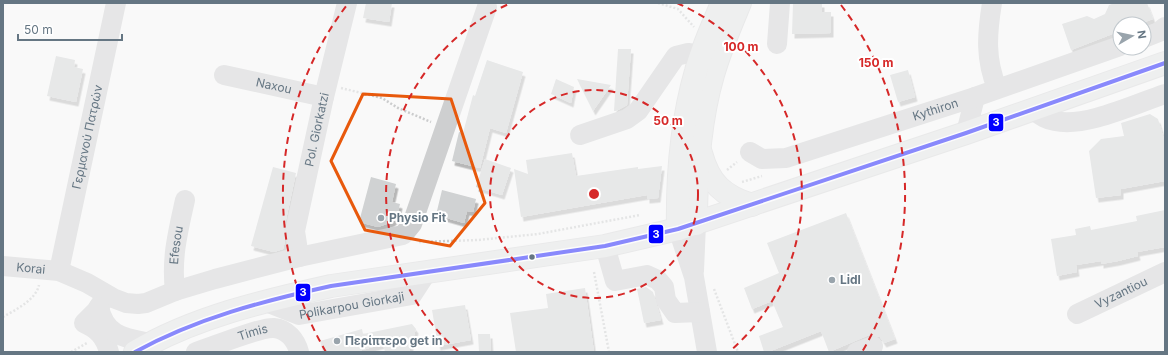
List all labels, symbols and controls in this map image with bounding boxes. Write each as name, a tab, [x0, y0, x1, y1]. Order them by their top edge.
scale bar	[18, 16, 122, 42]
north arrow	[1112, 16, 1152, 56]
text: 50 m	[24, 22, 53, 37]
text: N	[1134, 29, 1149, 40]
text: 100 m	[723, 39, 759, 54]
text: 150 m	[859, 55, 893, 70]
street label: Naxou	[255, 74, 293, 97]
street label: Γερμανού Πατρών	[69, 83, 105, 190]
street label: Pol. Giorkatzi	[301, 91, 332, 168]
street label: Kythiron	[911, 95, 960, 124]
text: 50 m	[653, 113, 683, 128]
line badge: 3	[988, 113, 1004, 132]
text: 3	[992, 115, 1000, 129]
centre of rings	[587, 187, 601, 201]
place label: Physio Fit	[389, 210, 447, 225]
marker: Physio Fit	[376, 213, 386, 223]
street label: Efesou	[166, 224, 186, 265]
line badge: 3	[648, 224, 664, 244]
text: 3	[652, 227, 660, 241]
unlabelled marker	[527, 252, 537, 262]
street label: Korai	[16, 259, 46, 277]
place label: Lidl	[840, 272, 861, 287]
street label: Vyzantiou	[1092, 273, 1150, 311]
marker: Lidl	[827, 275, 837, 285]
line badge: 3	[295, 283, 311, 302]
text: 3	[299, 285, 307, 299]
street label: Polikarpou Giorkaji	[298, 288, 406, 322]
street label: Timis	[236, 321, 269, 344]
place label: Περίπτερο get in	[345, 333, 442, 348]
marker: Περίπτερο get in	[332, 336, 342, 346]

